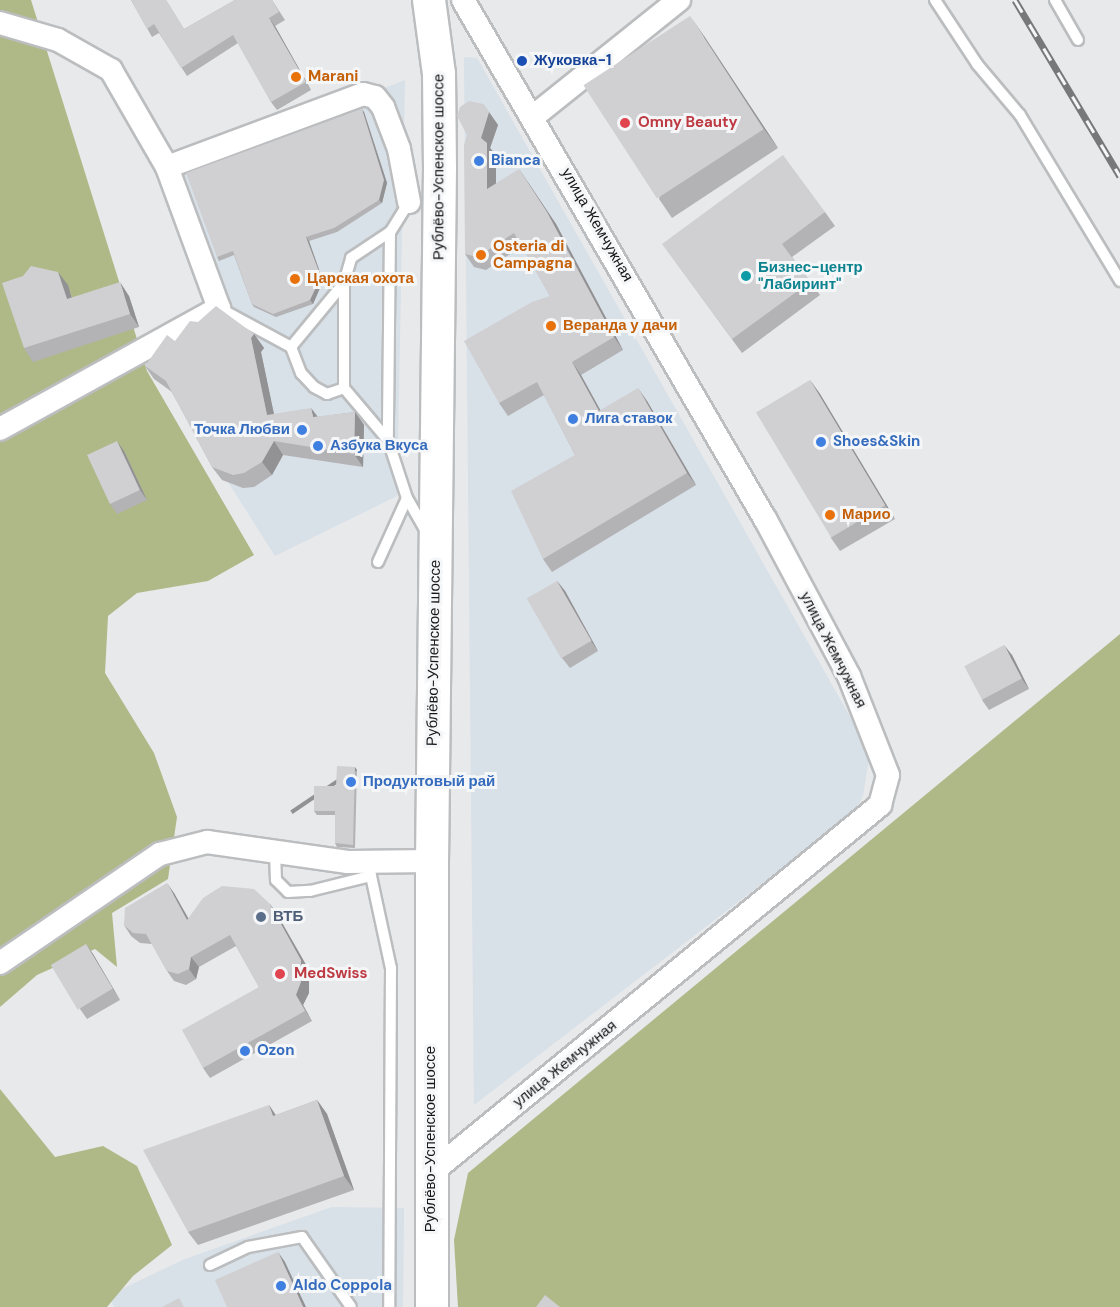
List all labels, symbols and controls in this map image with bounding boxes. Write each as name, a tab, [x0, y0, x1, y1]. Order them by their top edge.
place label: Жуковка-1	[534, 52, 612, 70]
marker: Жуковка-1	[515, 54, 529, 68]
place label: Marani	[308, 68, 358, 86]
marker: Marani	[289, 70, 303, 84]
street label: Рублёво-Успенское шоссе	[430, 74, 448, 260]
marker: Omny Beauty	[616, 114, 634, 132]
place label: Omny Beauty	[638, 114, 738, 132]
place label: Bianca	[491, 152, 541, 170]
marker: Bianca	[472, 154, 486, 168]
street label: улица Жемчужная	[557, 165, 637, 285]
place label: Osteria di Campagna	[493, 237, 573, 272]
marker: Osteria di Campagna	[474, 248, 488, 262]
place label: Бизнес-центр "Лабиринт"	[758, 258, 863, 293]
marker: Бизнес-центр "Лабиринт"	[739, 269, 753, 283]
place label: Царская охота	[307, 270, 414, 288]
marker: Царская охота	[288, 272, 302, 286]
place label: Веранда у дачи	[563, 317, 677, 335]
marker: Веранда у дачи	[544, 319, 558, 333]
place label: Лига ставок	[585, 410, 673, 428]
marker: Лига ставок	[566, 412, 580, 426]
place label: Точка Любви	[194, 421, 290, 439]
marker: Точка Любви	[295, 423, 309, 437]
place label: Shoes&Skin	[833, 433, 920, 451]
marker: Shoes&Skin	[814, 435, 828, 449]
place label: Азбука Вкуса	[330, 437, 428, 455]
marker: Азбука Вкуса	[311, 439, 325, 453]
place label: Марио	[842, 506, 891, 524]
marker: Марио	[823, 508, 837, 522]
street label: Рублёво-Успенское шоссе	[423, 560, 445, 746]
street label: улица Жемчужная	[796, 589, 870, 711]
place label: Продуктовый рай	[363, 773, 495, 791]
marker: Продуктовый рай	[344, 775, 358, 789]
place label: ВТБ	[273, 908, 303, 926]
marker: ВТБ	[254, 910, 268, 924]
marker: MedSwiss	[271, 965, 289, 983]
place label: MedSwiss	[294, 965, 368, 983]
street label: улица Жемчужная	[510, 1017, 620, 1111]
place label: Ozon	[257, 1042, 295, 1060]
marker: Ozon	[238, 1044, 252, 1058]
street label: Рублёво-Успенское шоссе	[422, 1046, 440, 1232]
place label: Aldo Coppola	[293, 1277, 392, 1295]
marker: Aldo Coppola	[274, 1279, 288, 1293]

